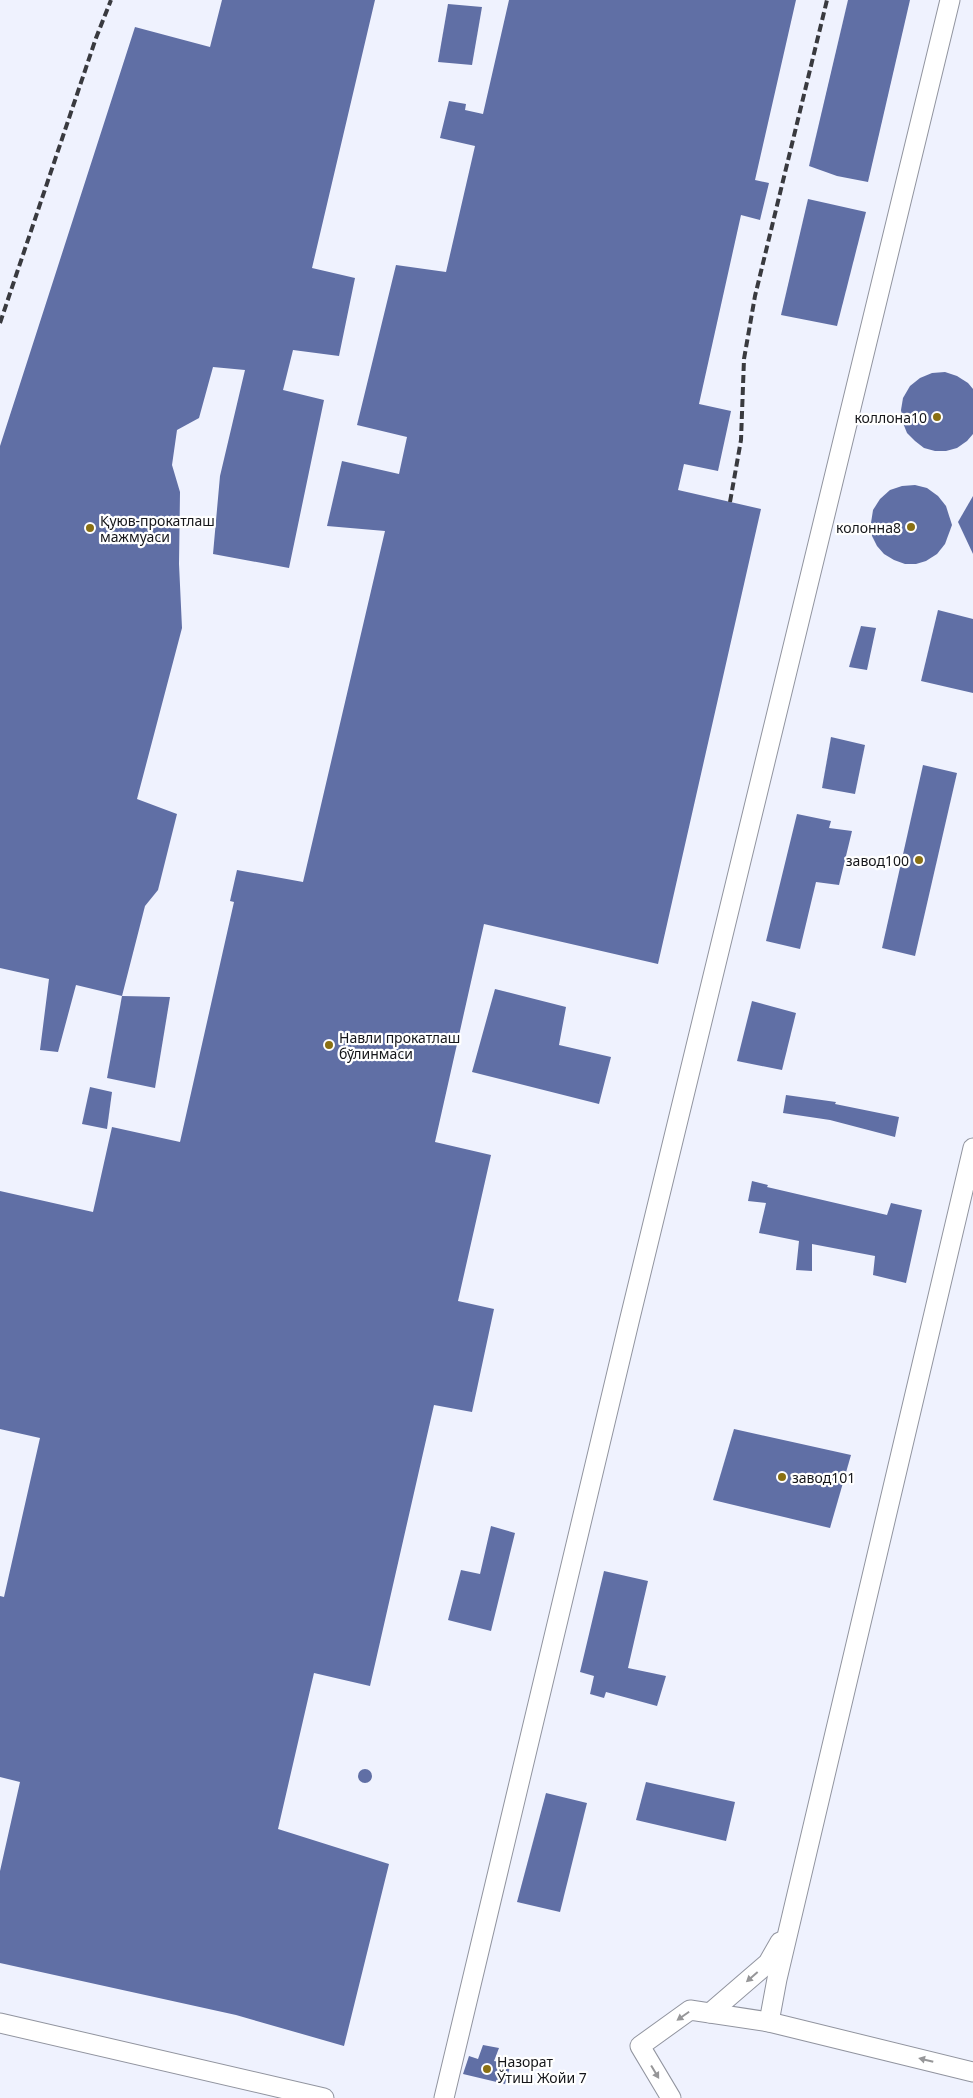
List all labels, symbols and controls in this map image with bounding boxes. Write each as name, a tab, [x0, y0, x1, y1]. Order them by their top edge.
place label: коллона10	[854, 408, 927, 427]
marker: коллона10	[931, 411, 943, 423]
place label: Қуюв-прокатлаш мажмуаси	[100, 511, 215, 546]
place label: колонна8	[836, 518, 901, 537]
marker: колонна8	[905, 521, 917, 533]
marker: Қуюв-прокатлаш мажмуаси	[84, 522, 96, 534]
place label: завод100	[846, 851, 909, 870]
marker: завод100	[913, 854, 925, 866]
place label: Навли прокатлаш бўлинмаси	[339, 1028, 460, 1063]
marker: Навли прокатлаш бўлинмаси	[323, 1039, 335, 1051]
place label: завод101	[792, 1468, 855, 1487]
marker: завод101	[776, 1471, 788, 1483]
one-way arrow	[746, 1971, 758, 1982]
one-way arrow	[676, 2011, 690, 2021]
place label: Назорат Ўтиш Жойи 7	[497, 2052, 587, 2087]
one-way arrow	[918, 2056, 933, 2064]
marker: Назорат Ўтиш Жойи 7	[481, 2063, 493, 2075]
one-way arrow	[651, 2066, 660, 2079]

